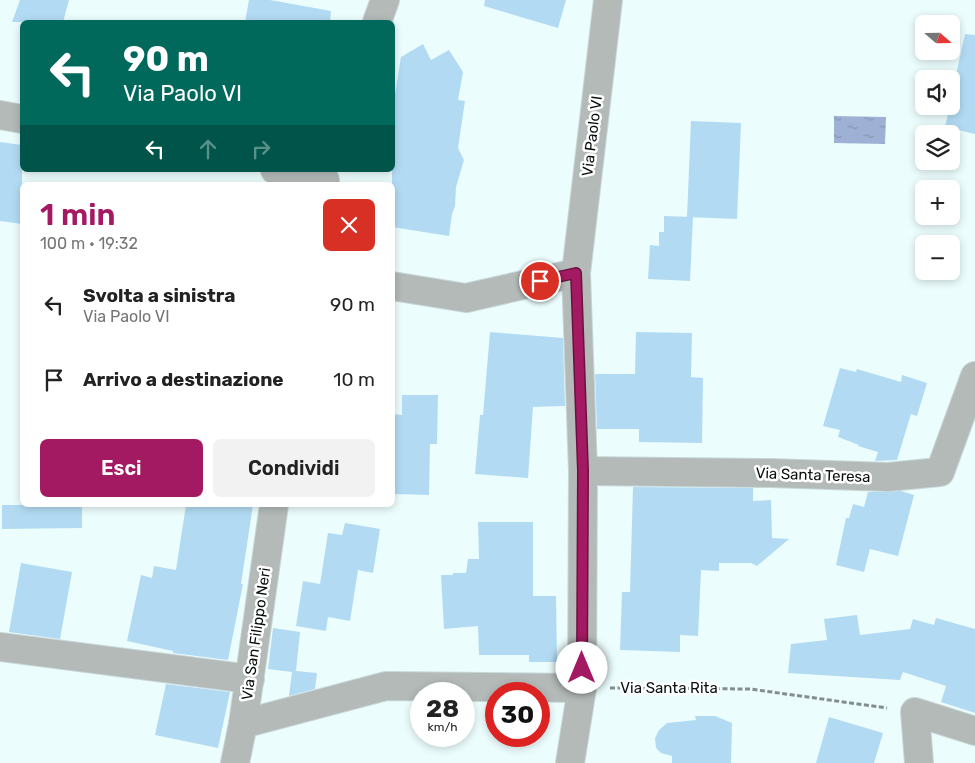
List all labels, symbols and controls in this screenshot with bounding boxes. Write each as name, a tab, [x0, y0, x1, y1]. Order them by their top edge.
north arrow	[915, 15, 960, 60]
map controls	[915, 15, 960, 280]
text: 90 m	[123, 38, 209, 80]
icon: left	[40, 40, 105, 105]
button: sound	[915, 70, 960, 115]
text: Via Paolo VI	[123, 80, 242, 107]
street label: Via Paolo VI	[578, 95, 606, 177]
button: layers	[915, 125, 960, 170]
icon: left	[141, 135, 169, 163]
icon: ahead	[194, 135, 222, 163]
icon: right	[247, 135, 275, 163]
button: +	[915, 180, 960, 225]
text: 1 min	[40, 197, 115, 233]
button: close	[323, 199, 375, 251]
text: 100 m · 19:32	[40, 234, 138, 253]
button: −	[915, 235, 960, 280]
pin	[519, 260, 561, 302]
icon: arrive	[526, 267, 554, 295]
text: Svolta a sinistra	[83, 284, 236, 307]
icon: left	[40, 291, 68, 319]
text: 90 m	[330, 293, 375, 316]
text: Via Paolo VI	[83, 307, 170, 326]
icon: arrive	[40, 366, 68, 394]
text: Arrivo a destinazione	[83, 368, 284, 391]
text: 10 m	[333, 368, 375, 391]
button: Esci	[40, 439, 203, 497]
button: Condividi	[213, 439, 375, 497]
street label: Via Santa Teresa	[755, 464, 871, 486]
street label: Via San Filippo Neri	[238, 567, 274, 701]
position arrow	[555, 641, 607, 693]
street label: Via Santa Rita	[620, 679, 718, 697]
speed limit sign: 30	[485, 682, 550, 747]
text: 28	[426, 694, 459, 723]
text: km/h	[428, 720, 457, 734]

